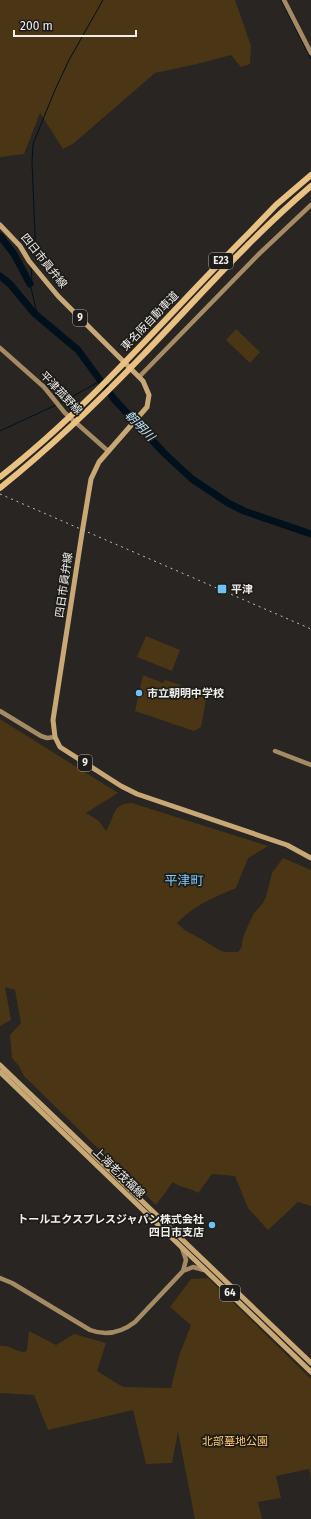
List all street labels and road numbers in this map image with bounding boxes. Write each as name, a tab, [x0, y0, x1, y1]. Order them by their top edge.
street label: 四日市員弁線	[18, 231, 70, 291]
road number: E23	[209, 253, 233, 269]
street label: 東名阪自動車道	[119, 289, 181, 353]
road number: 9	[73, 310, 87, 326]
street label: 平津菰野線	[37, 369, 85, 417]
street label: 四日市員弁線	[53, 551, 75, 619]
road number: 9	[78, 755, 92, 771]
street label: 上海老茂福線	[91, 1145, 147, 1201]
road number: 64	[220, 1285, 240, 1301]

